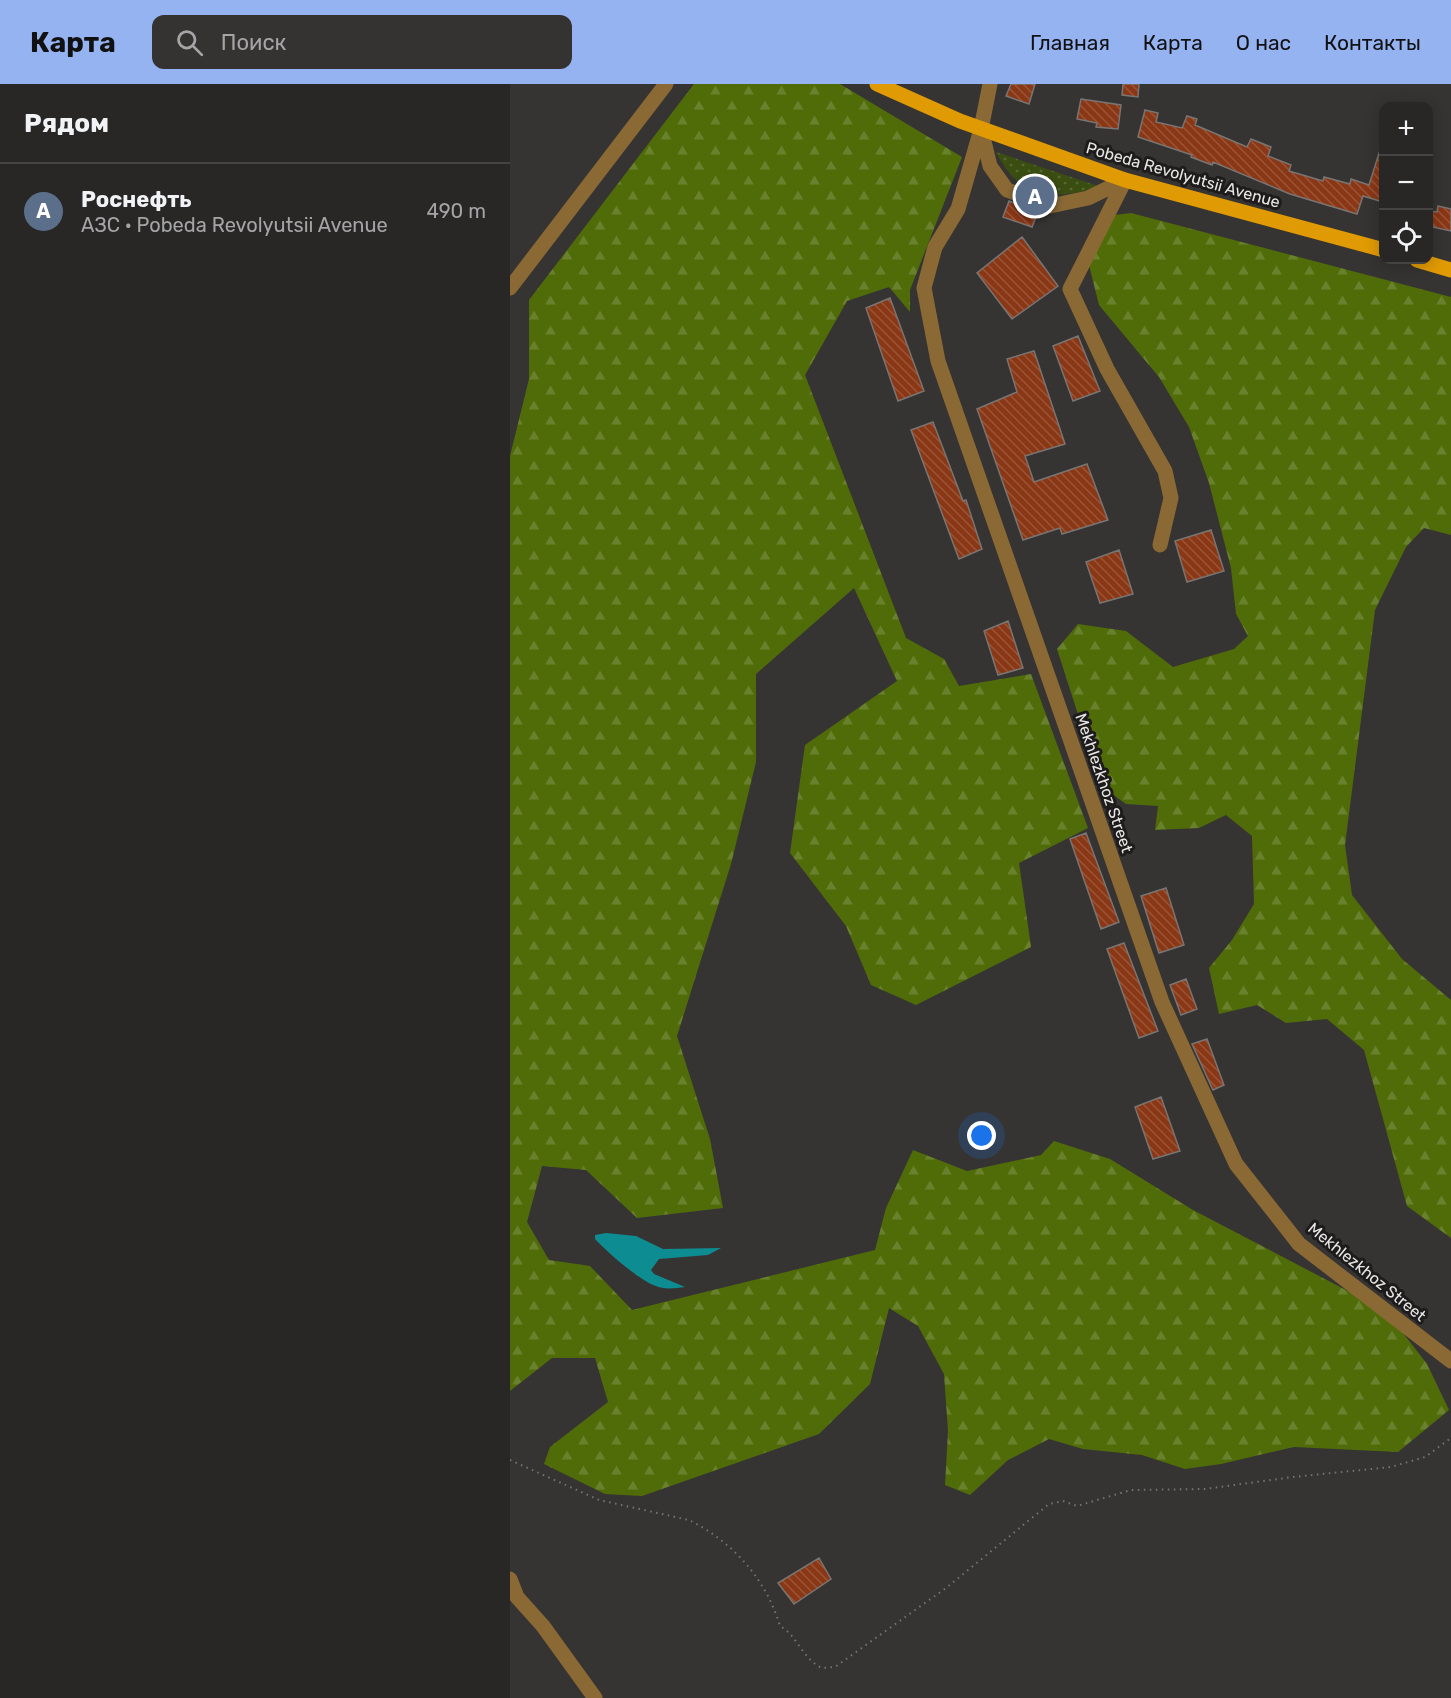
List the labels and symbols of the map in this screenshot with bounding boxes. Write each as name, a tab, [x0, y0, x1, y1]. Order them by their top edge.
street label: Pobeda Revolyutsii Avenue	[1084, 138, 1282, 212]
pin: A	[1016, 174, 1054, 218]
street label: Mekhlezkhoz Street	[1071, 711, 1137, 855]
your location	[967, 1121, 996, 1150]
street label: Mekhlezkhoz Street	[1304, 1219, 1430, 1325]

